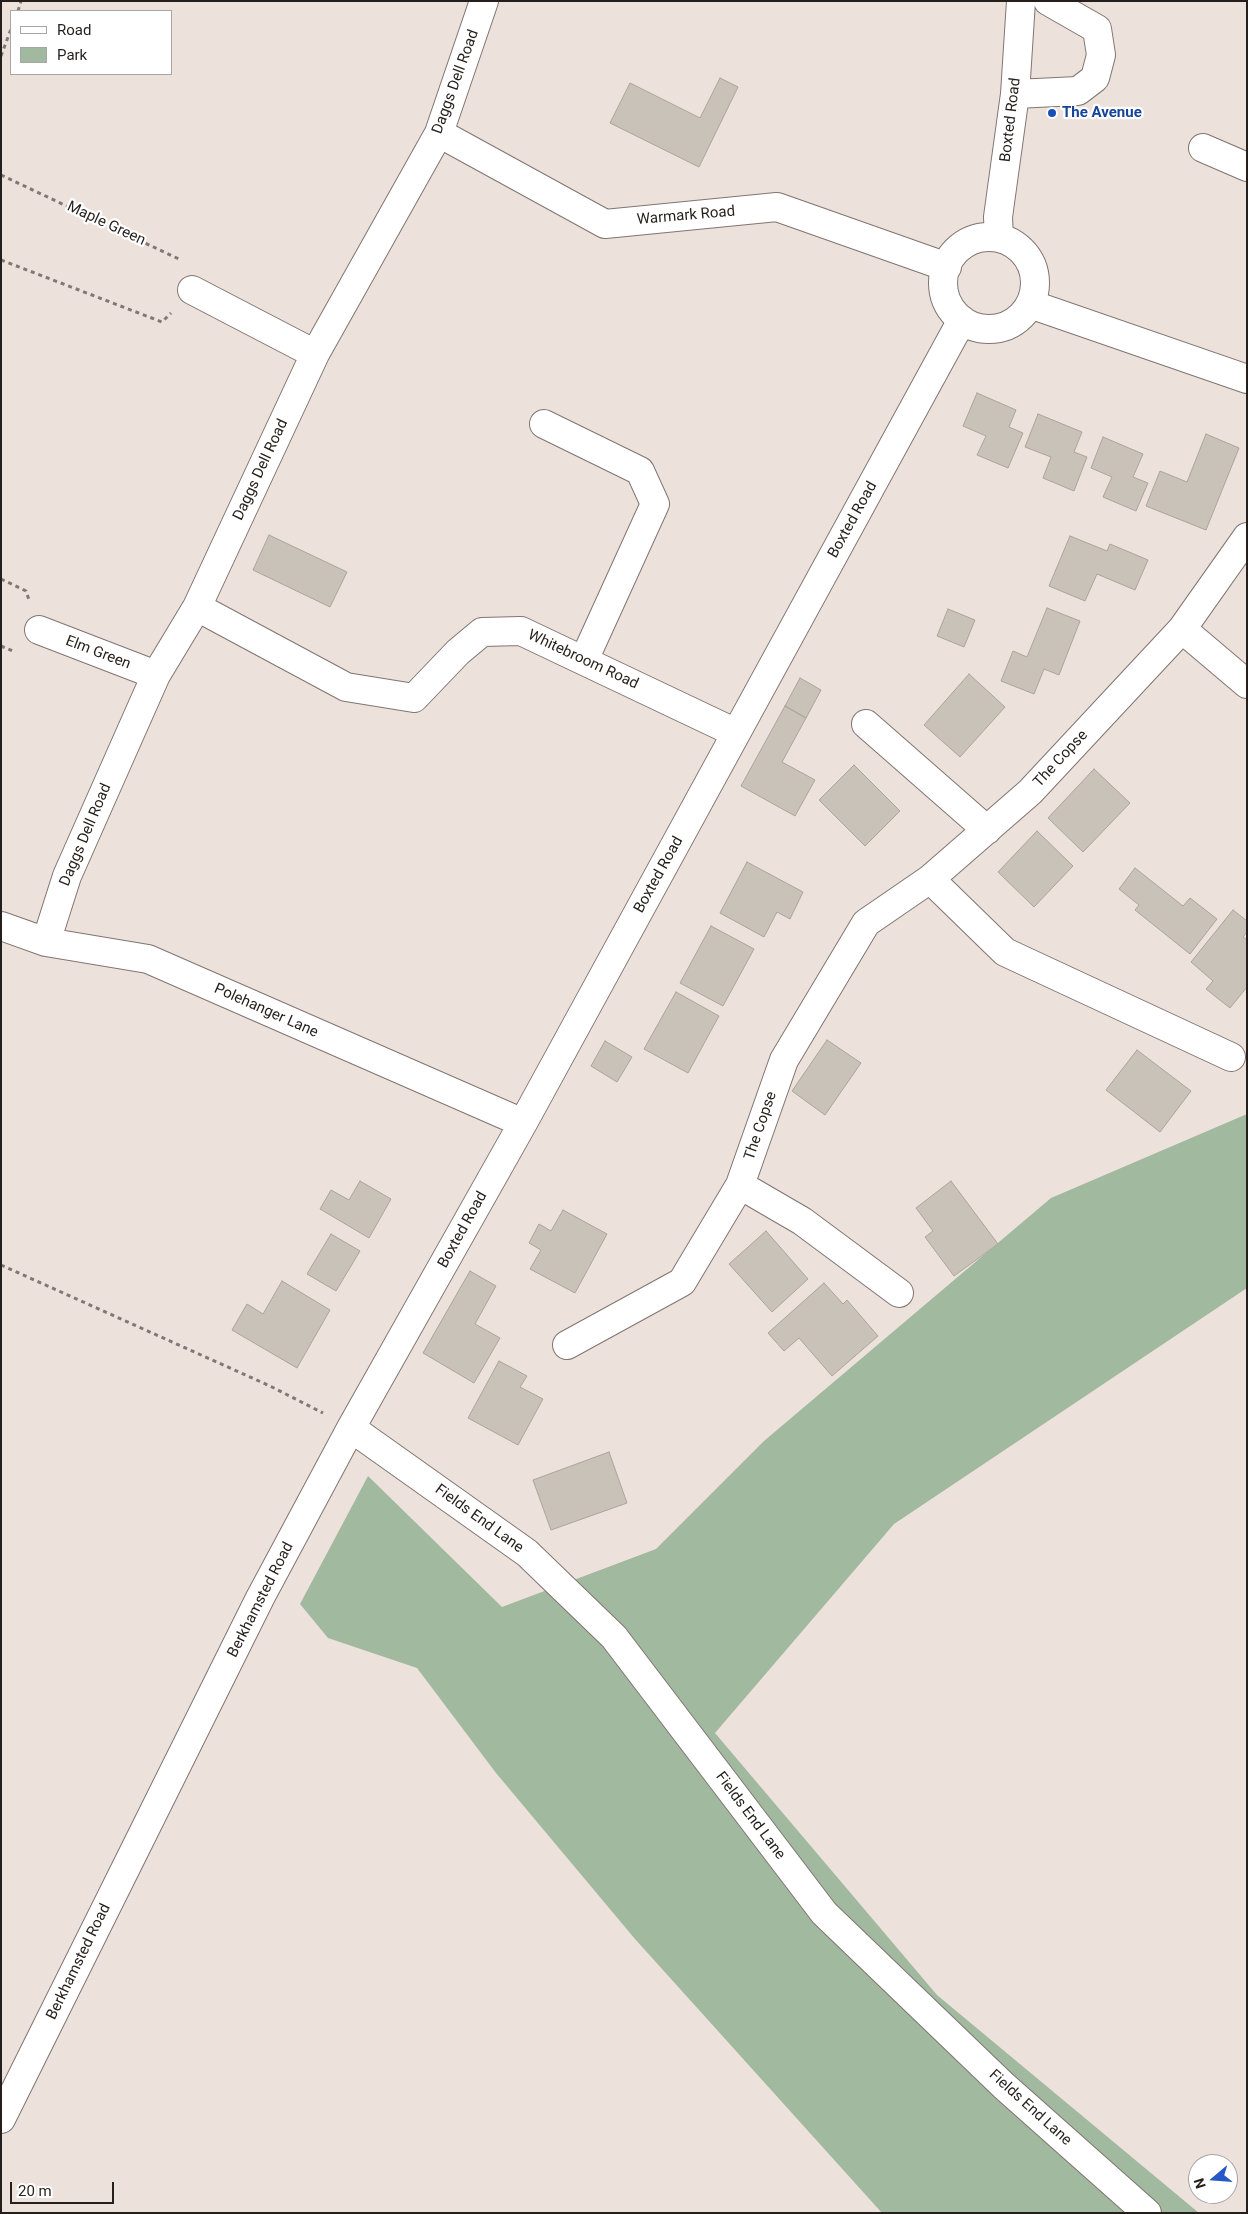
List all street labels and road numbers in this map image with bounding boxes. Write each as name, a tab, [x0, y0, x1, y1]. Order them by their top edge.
street label: Daggs Dell Road	[429, 27, 483, 137]
street label: Boxted Road	[997, 77, 1025, 163]
street label: Maple Green	[64, 198, 148, 250]
street label: Warmark Road	[636, 203, 736, 229]
street label: Daggs Dell Road	[230, 417, 292, 523]
street label: Boxted Road	[825, 479, 881, 561]
street label: Whitebroom Road	[525, 627, 641, 693]
street label: Elm Green	[63, 632, 133, 674]
street label: The Copse	[1030, 727, 1092, 791]
street label: Daggs Dell Road	[56, 781, 116, 889]
street label: Boxted Road	[631, 834, 687, 916]
street label: Polehanger Lane	[211, 980, 321, 1042]
street label: The Copse	[741, 1089, 781, 1163]
street label: Boxted Road	[435, 1189, 491, 1271]
street label: Fields End Lane	[431, 1481, 527, 1557]
street label: Berkhamsted Road	[224, 1539, 298, 1661]
street label: Fields End Lane	[711, 1769, 789, 1863]
street label: Berkhamsted Road	[43, 1901, 115, 2023]
street label: Fields End Lane	[985, 2066, 1075, 2150]

